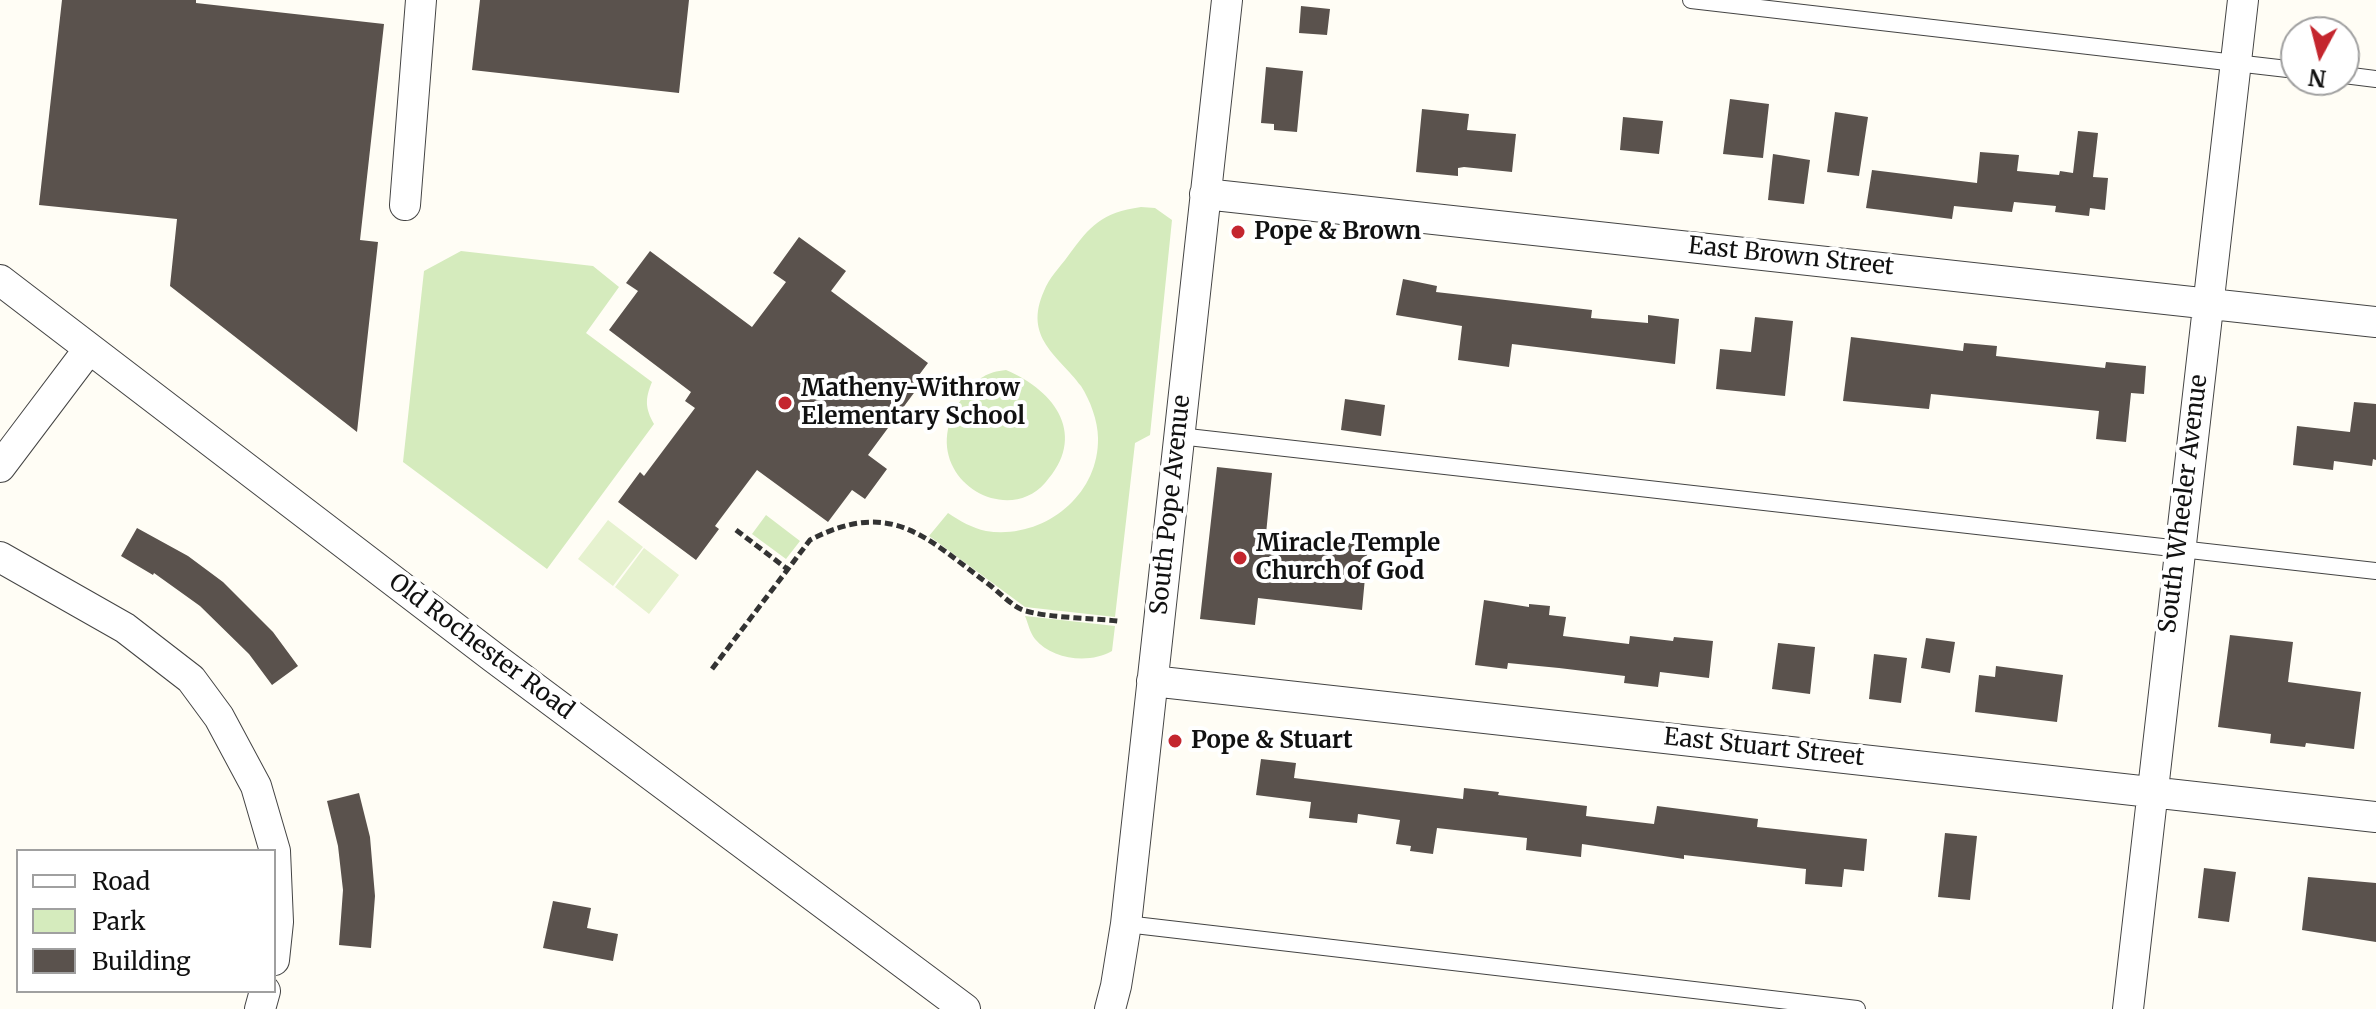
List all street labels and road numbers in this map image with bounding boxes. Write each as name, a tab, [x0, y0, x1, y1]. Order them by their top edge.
street label: East Brown Street	[1687, 232, 1895, 282]
street label: South Wheeler Avenue	[2154, 373, 2214, 635]
street label: South Pope Avenue	[1145, 394, 1197, 616]
street label: Old Rochester Road	[383, 568, 579, 726]
street label: East Stuart Street	[1662, 723, 1866, 773]

